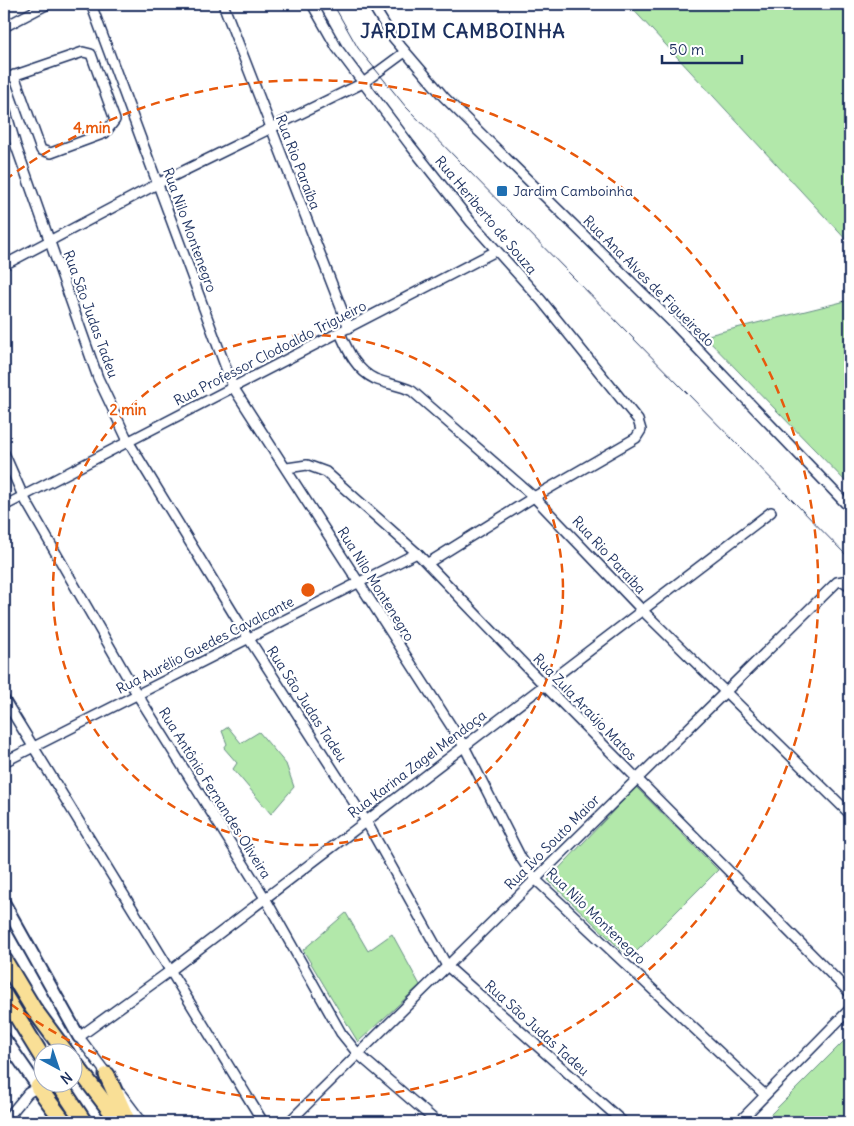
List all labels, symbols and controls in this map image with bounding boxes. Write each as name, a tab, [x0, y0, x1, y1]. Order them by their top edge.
district label: JARDIM CAMBOINHA	[360, 19, 566, 43]
scale bar	[662, 32, 742, 64]
text: 50 m	[669, 40, 704, 59]
street label: Rua Rio Paraíba	[272, 112, 324, 212]
text: 4 min	[73, 118, 111, 137]
street label: Rua Heriberto de Souza	[431, 152, 541, 278]
street label: Rua Nilo Montenegro	[159, 165, 221, 295]
place label: Jardim Camboinha	[513, 182, 633, 200]
marker: Jardim Camboinha	[495, 184, 509, 198]
street label: Rua Ana Alves de Figueiredo	[580, 212, 719, 351]
street label: Rua São Judas Tadeu	[60, 248, 122, 380]
street label: Rua Professor Clodoaldo Trigueiro	[171, 296, 369, 410]
text: 2 min	[110, 400, 147, 419]
street label: Rua Rio Paraíba	[568, 512, 650, 598]
street label: Rua Nilo Montenegro	[334, 523, 419, 645]
centre of rings	[299, 581, 317, 599]
street label: Rua Aurélio Guedes Cavalcante	[113, 592, 297, 698]
street label: Rua São Judas Tadeu	[263, 643, 351, 765]
street label: Rua Zula Araújo Matos	[529, 650, 641, 764]
street label: Rua Antônio Fernandes Oliveira	[155, 704, 275, 882]
street label: Rua Karina Zagel Mendoça	[344, 706, 490, 822]
street label: Rua Ivo Souto Maior	[501, 790, 604, 893]
street label: Rua Nilo Montenegro	[542, 864, 650, 968]
street label: Rua São Judas Tadeu	[481, 976, 593, 1080]
north arrow	[32, 1044, 82, 1094]
text: N	[57, 1068, 76, 1088]

